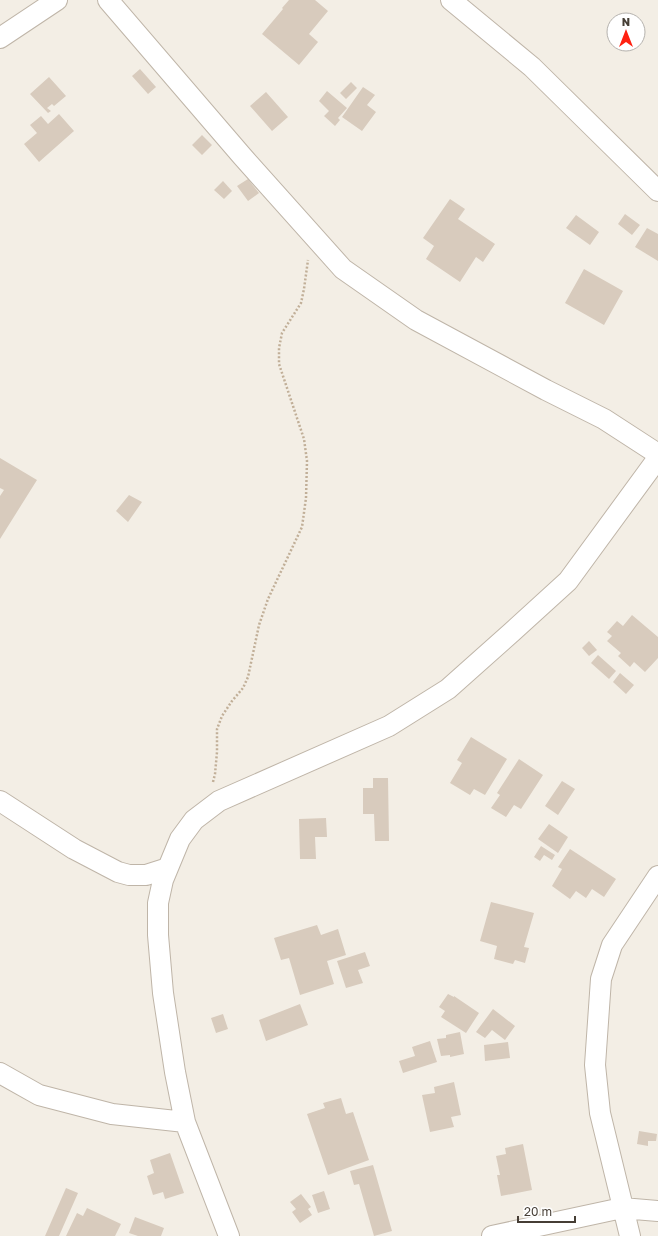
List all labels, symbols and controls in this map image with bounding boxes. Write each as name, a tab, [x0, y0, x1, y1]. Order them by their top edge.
north arrow	[606, 12, 646, 52]
text: N	[622, 15, 630, 28]
scale bar	[518, 1198, 575, 1224]
text: 20 m	[524, 1204, 552, 1219]

